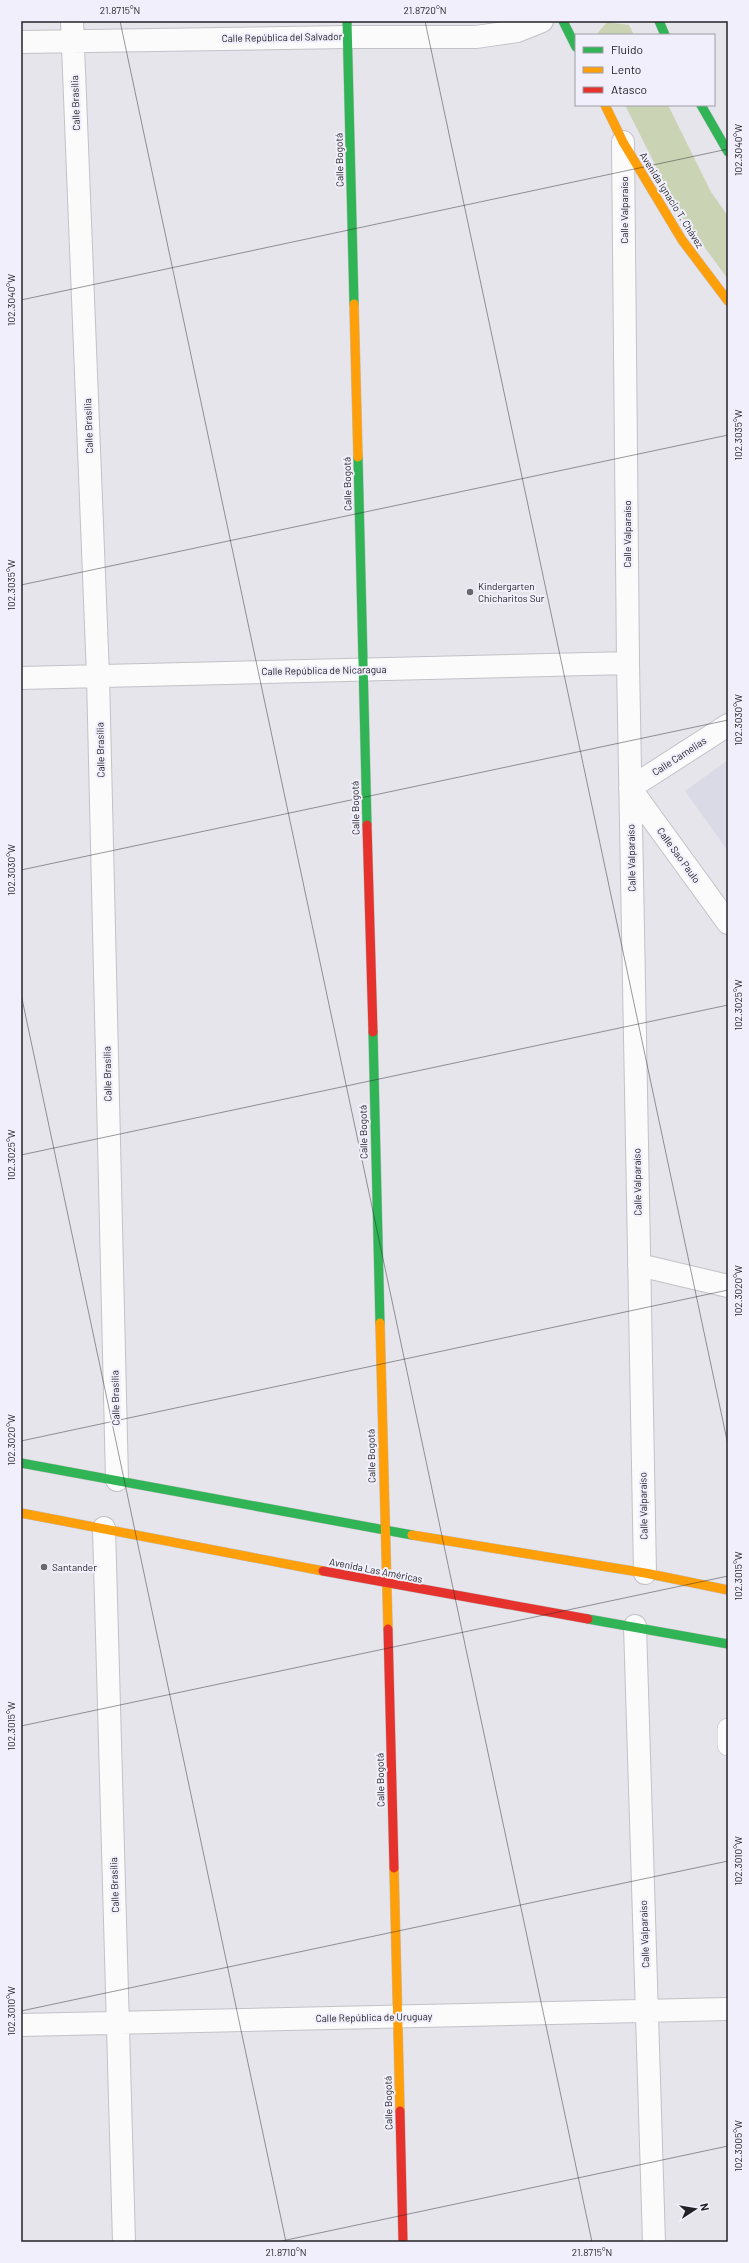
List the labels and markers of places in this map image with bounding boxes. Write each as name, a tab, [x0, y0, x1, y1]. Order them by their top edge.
place label: Kindergarten Chicharitos Sur	[478, 580, 545, 604]
marker: Kindergarten Chicharitos Sur	[465, 587, 475, 597]
place label: Santander	[52, 1561, 97, 1573]
marker: Santander	[39, 1562, 49, 1572]

